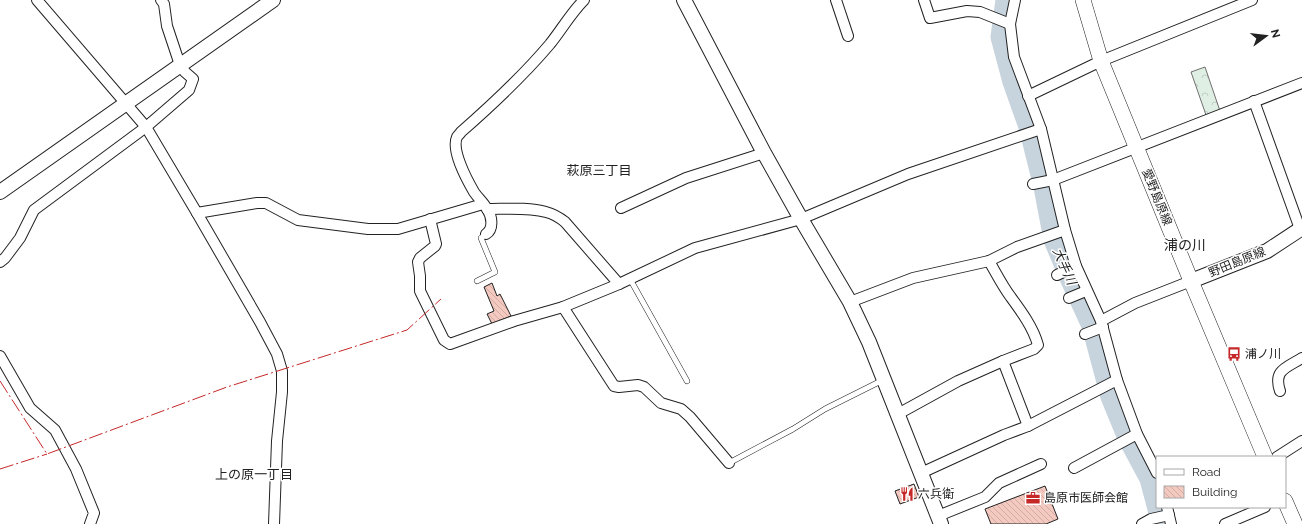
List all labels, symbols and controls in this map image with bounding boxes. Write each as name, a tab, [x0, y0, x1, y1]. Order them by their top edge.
north arrow	[1246, 16, 1286, 56]
text: N	[1268, 28, 1283, 39]
district label: 萩原三丁目	[566, 163, 632, 178]
street label: 愛野島原線	[1139, 167, 1175, 227]
district label: 浦の川	[1164, 237, 1206, 253]
street label: 野田島原線	[1207, 244, 1267, 280]
water label: 大手川	[1050, 245, 1080, 289]
bus stop icon: 浦ノ川	[1226, 346, 1242, 362]
place label: 浦ノ川	[1245, 347, 1281, 361]
legend	[1156, 456, 1286, 508]
text: Road	[1192, 465, 1221, 479]
district label: 上の原一丁目	[215, 467, 293, 482]
text: Building	[1192, 485, 1238, 499]
restaurant icon: 六兵衛	[899, 486, 915, 502]
place label: 六兵衛	[918, 487, 954, 501]
office icon: 島原市医師会館	[1025, 490, 1041, 506]
place label: 島原市医師会館	[1044, 491, 1128, 505]

